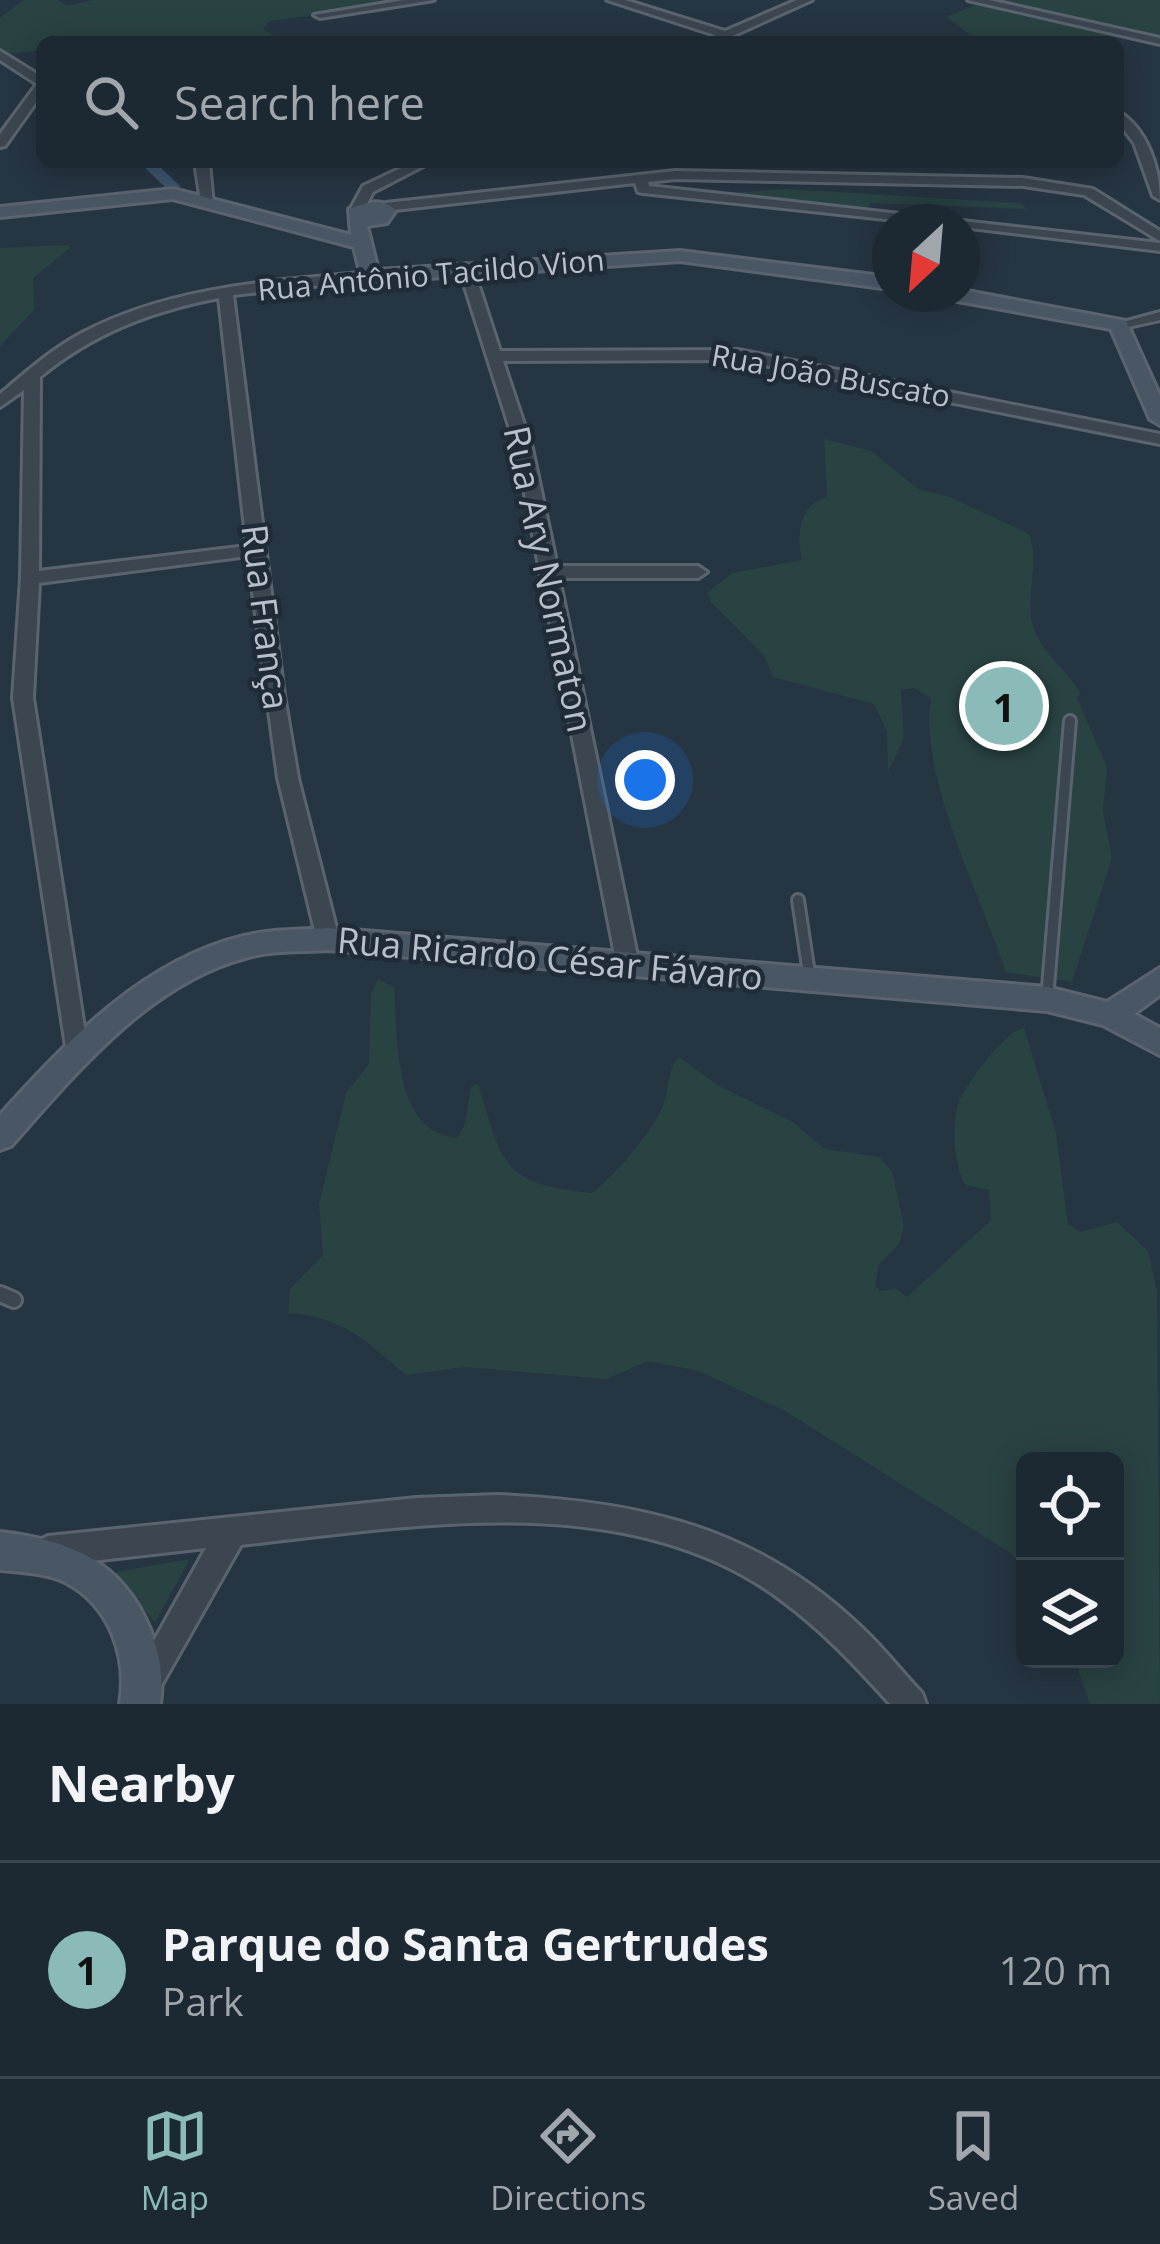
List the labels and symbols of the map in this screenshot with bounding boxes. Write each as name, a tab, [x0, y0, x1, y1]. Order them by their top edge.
north arrow	[872, 204, 980, 312]
street label: Rua Antônio Tacildo Vion	[256, 238, 606, 310]
street label: Rua João Buscato	[708, 334, 954, 416]
street label: Rua Ary Normaton	[493, 421, 605, 737]
street label: Rua França	[230, 522, 302, 712]
pin: 1	[965, 661, 1043, 751]
your location	[615, 750, 675, 810]
street label: Rua Ricardo César Fávaro	[335, 915, 765, 1001]

